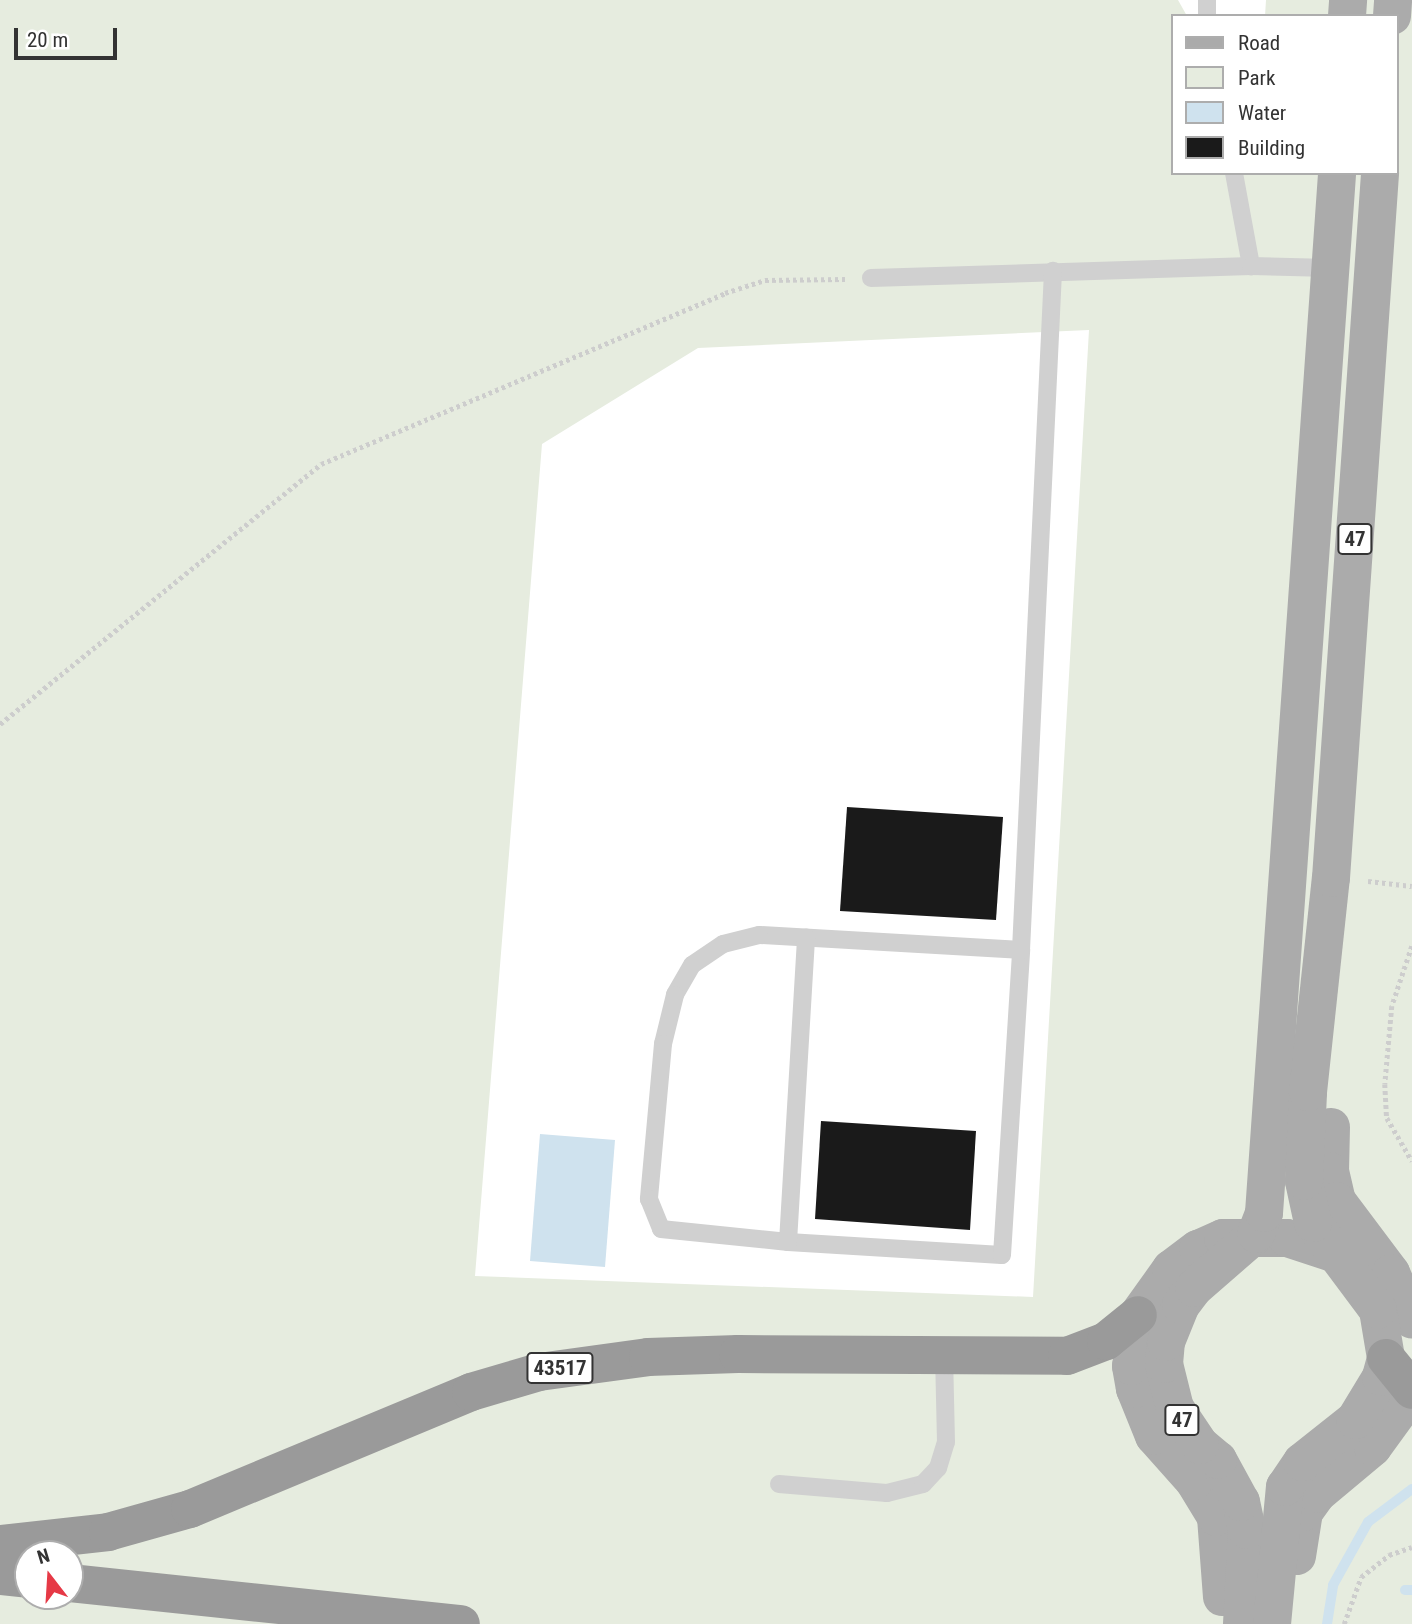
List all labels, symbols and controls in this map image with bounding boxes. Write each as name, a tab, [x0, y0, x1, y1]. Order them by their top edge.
scale bar	[18, 14, 121, 58]
legend	[1170, 14, 1398, 175]
text: 20 m	[27, 28, 68, 52]
text: Road	[1238, 31, 1280, 55]
text: Park	[1238, 66, 1275, 90]
text: Water	[1238, 101, 1286, 125]
text: Building	[1238, 136, 1305, 160]
road number: 47	[1336, 522, 1374, 556]
road number: 43517	[525, 1350, 595, 1386]
road number: 47	[1163, 1402, 1201, 1438]
north arrow	[14, 1540, 84, 1610]
text: N	[34, 1544, 52, 1569]

